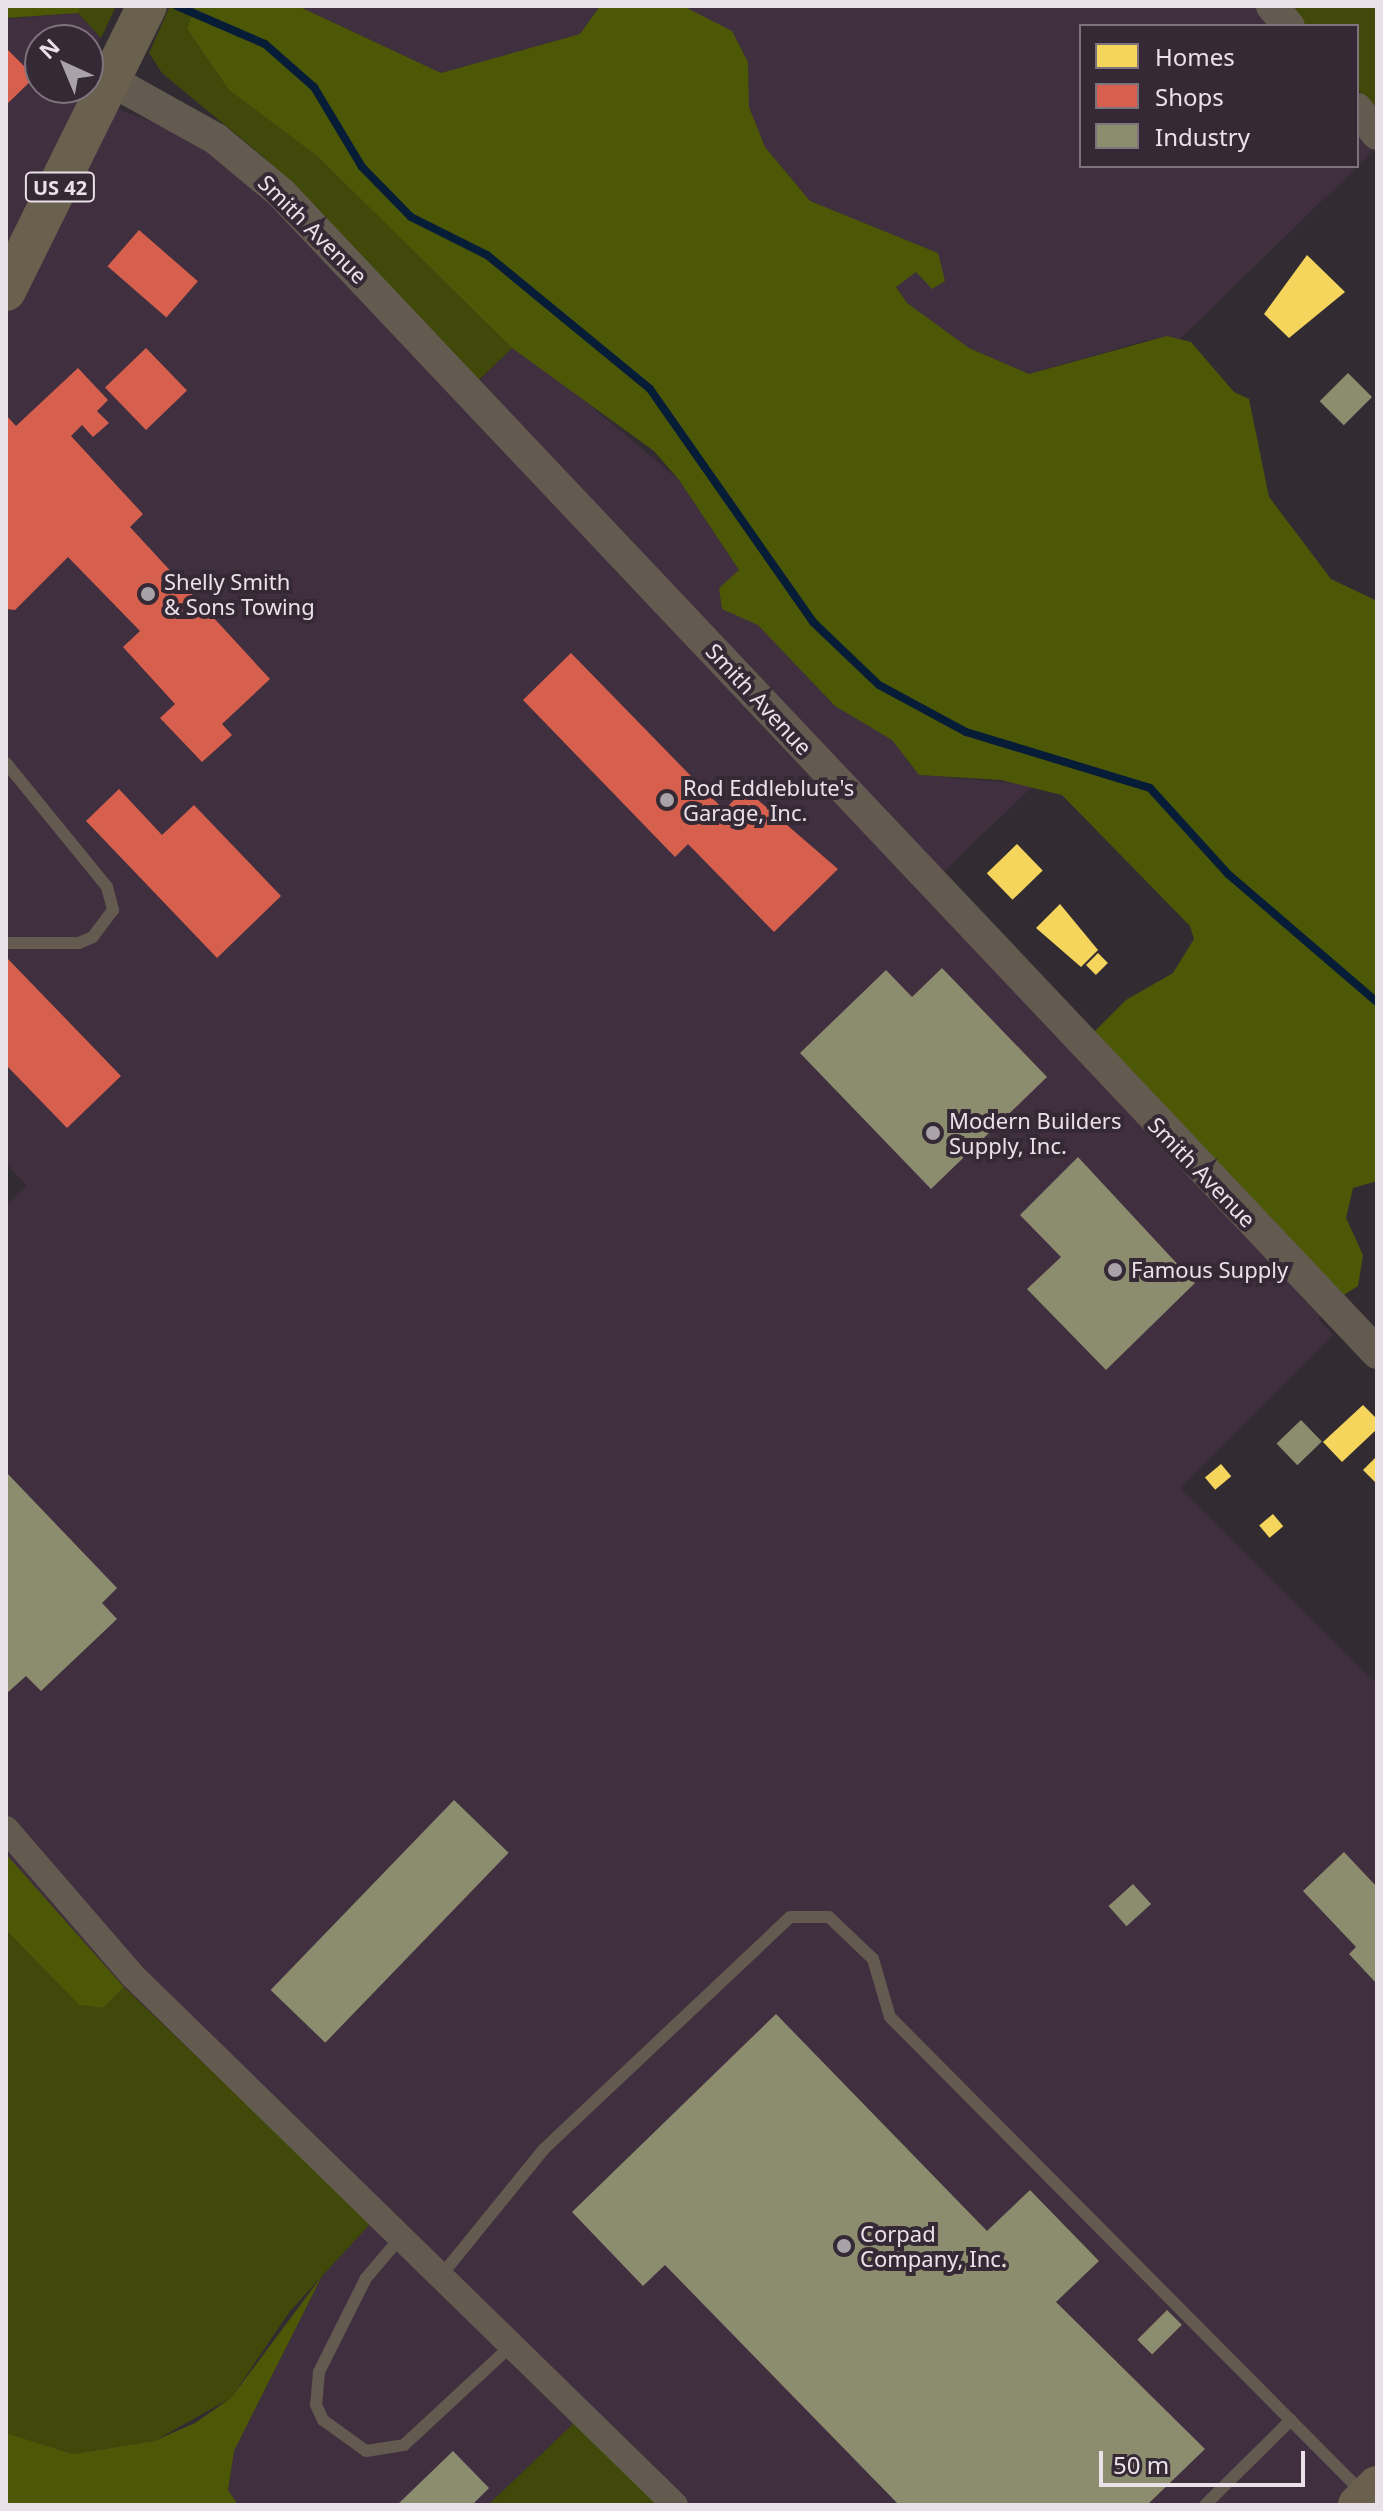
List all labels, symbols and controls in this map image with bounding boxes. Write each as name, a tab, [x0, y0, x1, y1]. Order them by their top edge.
north arrow	[24, 24, 104, 104]
legend	[1079, 24, 1359, 168]
text: N	[32, 31, 66, 65]
text: Homes	[1155, 40, 1235, 73]
text: Shops	[1155, 80, 1224, 113]
text: Industry	[1155, 120, 1250, 153]
street label: Smith Avenue	[253, 169, 373, 289]
road number: US 42	[24, 171, 96, 203]
place label: Shelly Smith & Sons Towing	[164, 568, 315, 620]
marker: Shelly Smith & Sons Towing	[139, 585, 157, 603]
street label: Smith Avenue	[701, 638, 817, 760]
place label: Rod Eddleblute's Garage, Inc.	[683, 774, 854, 826]
marker: Rod Eddleblute's Garage, Inc.	[658, 791, 676, 809]
place label: Modern Builders Supply, Inc.	[949, 1107, 1121, 1158]
street label: Smith Avenue	[1143, 1111, 1261, 1233]
marker: Modern Builders Supply, Inc.	[924, 1124, 942, 1142]
place label: Famous Supply	[1131, 1257, 1288, 1283]
marker: Famous Supply	[1106, 1261, 1124, 1279]
place label: Corpad Company, Inc.	[860, 2220, 1007, 2272]
marker: Corpad Company, Inc.	[835, 2237, 853, 2255]
scale bar	[1103, 2435, 1309, 2485]
text: 50 m	[1113, 2448, 1169, 2481]

